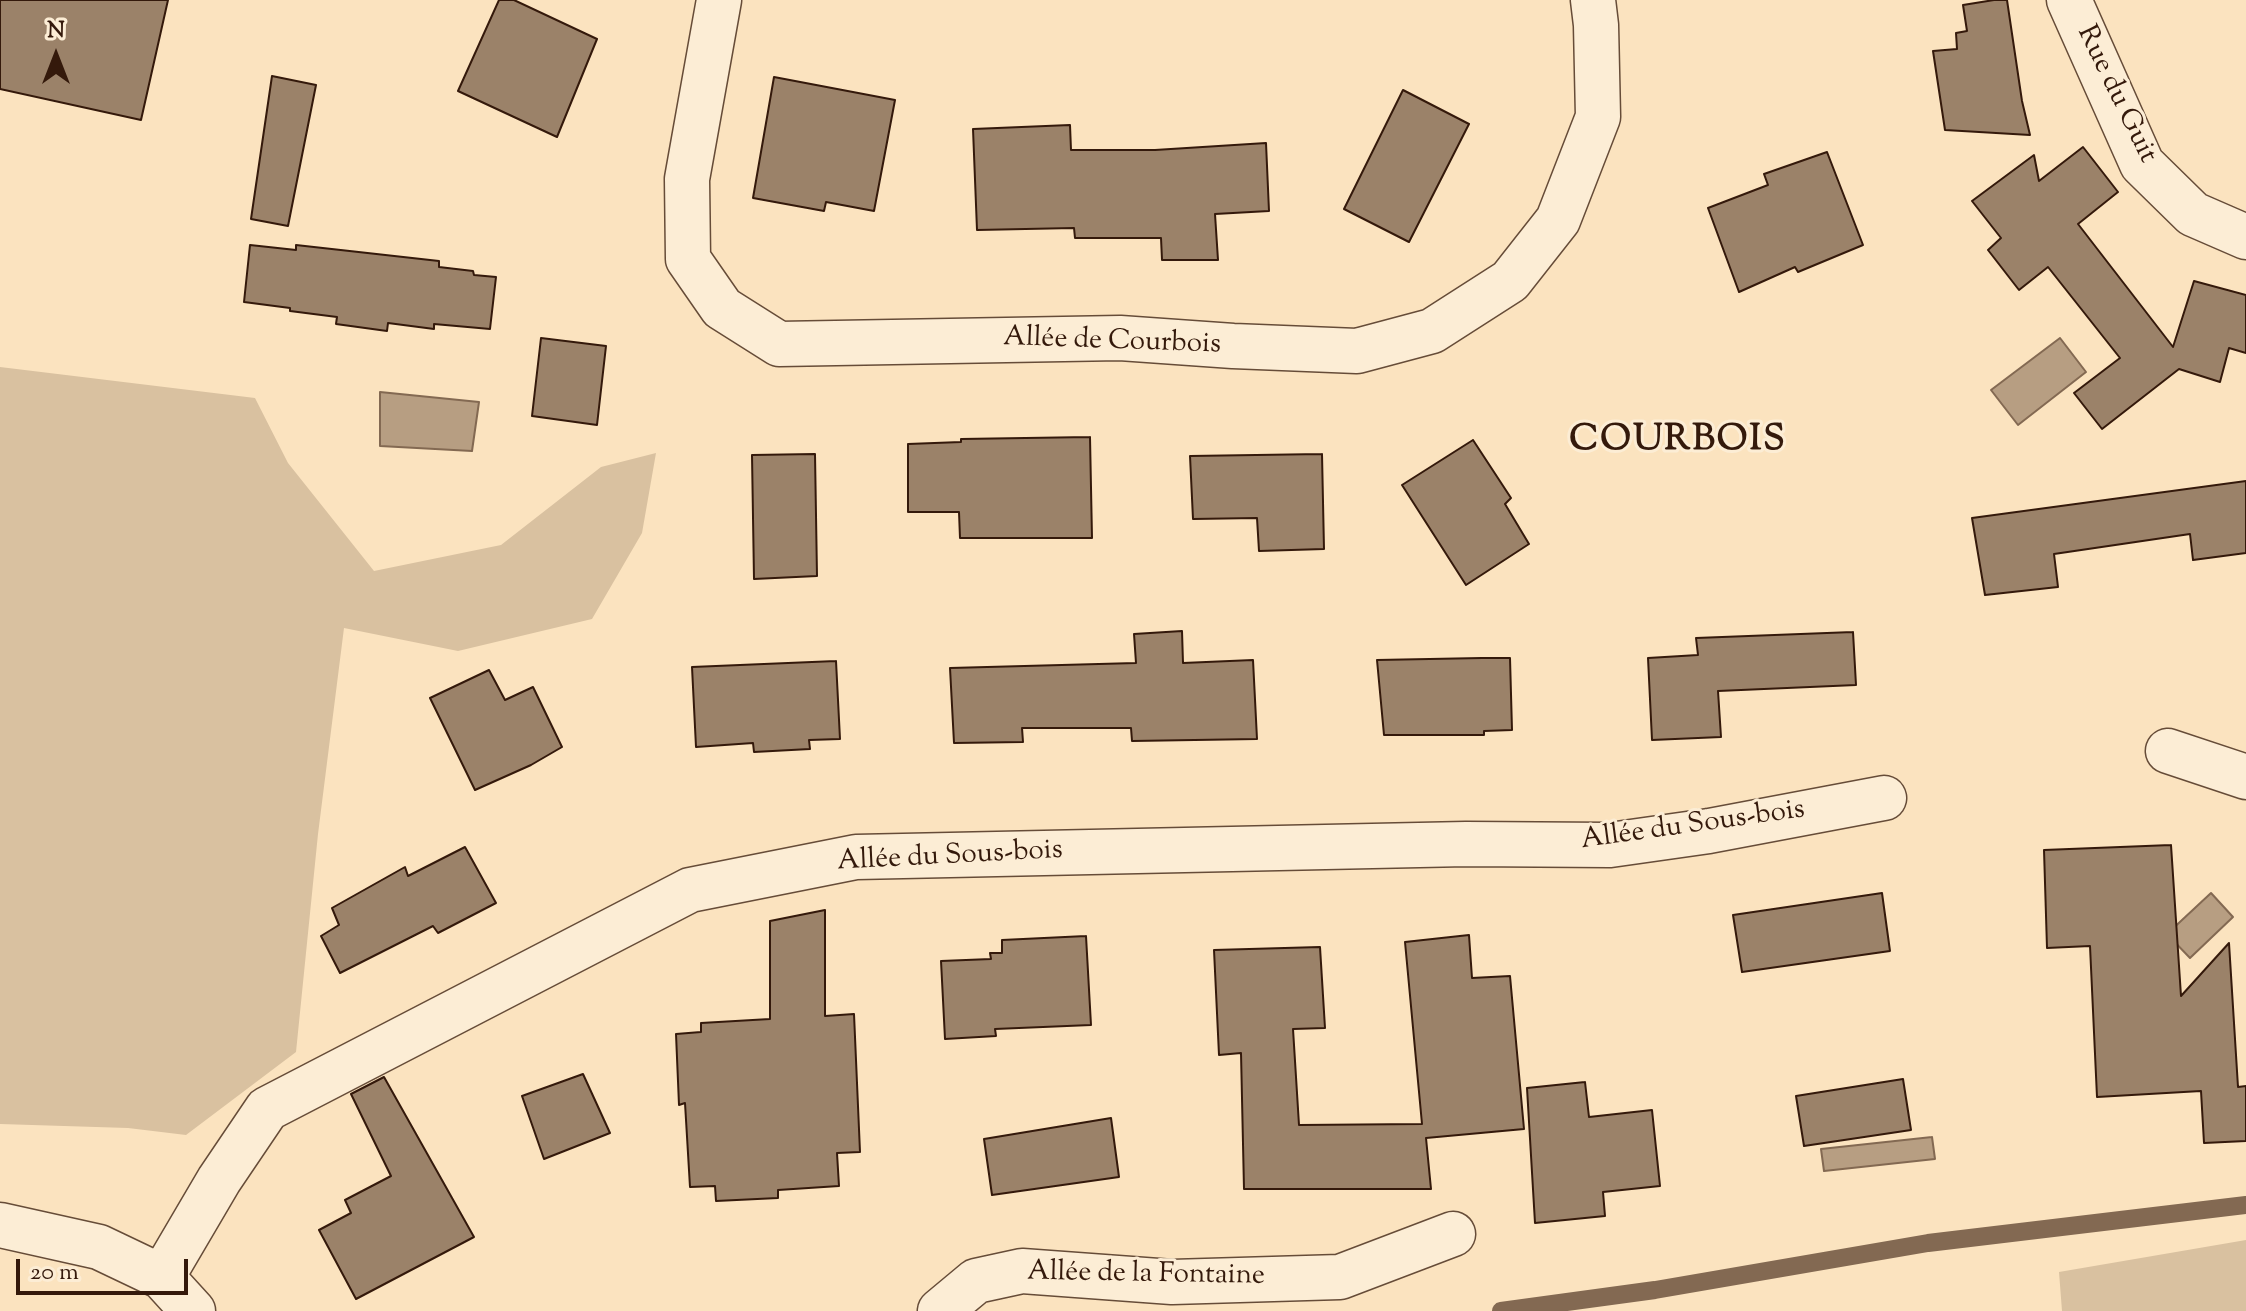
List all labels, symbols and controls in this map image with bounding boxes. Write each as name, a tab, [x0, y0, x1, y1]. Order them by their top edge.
north arrow	[16, 16, 96, 96]
text: N	[47, 16, 65, 48]
street label: Rue du Guit	[2067, 21, 2163, 169]
street label: Allée de Courbois	[1003, 322, 1221, 364]
district label: COURBOIS	[1569, 421, 1787, 465]
street label: Allée du Sous-bois	[1579, 795, 1807, 859]
street label: Allée du Sous-bois	[836, 835, 1064, 881]
scale bar	[20, 1243, 192, 1293]
text: 20 m	[30, 1256, 79, 1290]
street label: Allée de la Fontaine	[1027, 1257, 1265, 1295]

